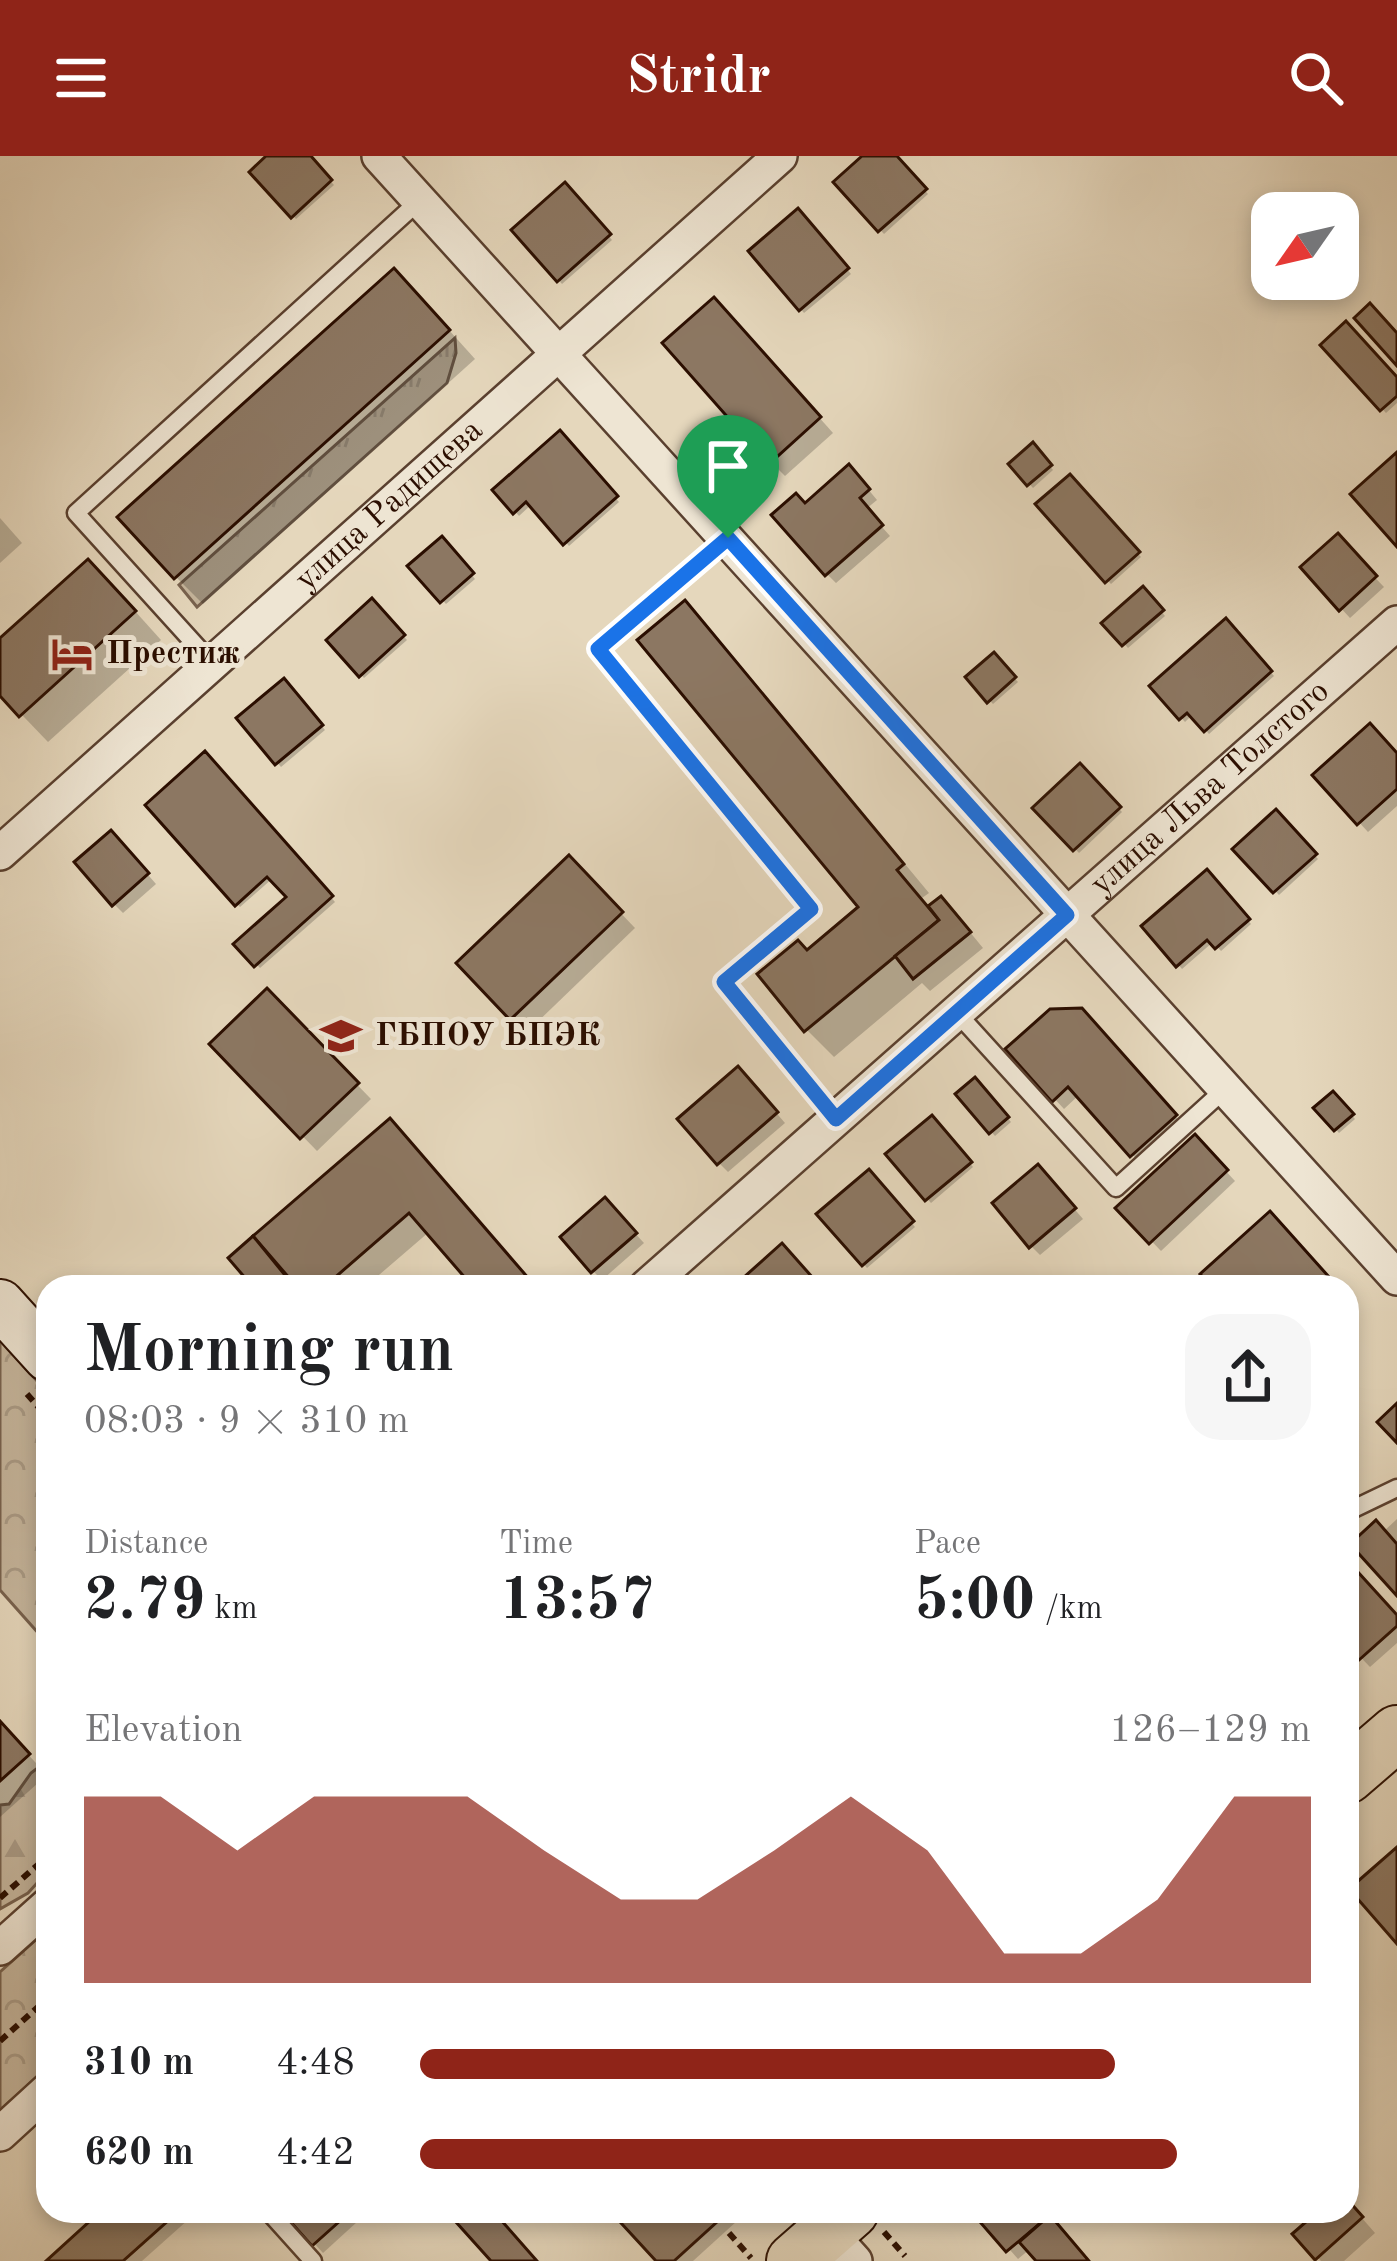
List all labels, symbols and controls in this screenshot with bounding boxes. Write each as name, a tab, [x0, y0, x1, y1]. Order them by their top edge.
icon: menu	[48, 45, 114, 111]
icon: search	[1283, 45, 1349, 111]
text: Stridr	[626, 51, 771, 105]
north arrow	[1251, 192, 1359, 300]
map controls	[1251, 192, 1359, 300]
street label: улица Радищева	[289, 413, 489, 597]
pin	[677, 415, 779, 538]
icon: arrive	[695, 433, 761, 499]
hotel icon: Престиж	[49, 631, 95, 677]
place label: Престиж	[106, 638, 240, 671]
street label: улица Льва Толстого	[1085, 675, 1336, 902]
school or university icon: ГБПОУ БПЭК	[318, 1013, 364, 1059]
place label: ГБПОУ БПЭК	[375, 1020, 600, 1053]
button: share	[1185, 1314, 1311, 1440]
text: Morning run	[84, 1320, 454, 1386]
text: 08:03 · 9 × 310 m	[84, 1402, 409, 1441]
text: Distance	[84, 1528, 208, 1561]
text: Time	[499, 1528, 573, 1561]
text: Pace	[914, 1528, 981, 1561]
text: 2.79	[84, 1572, 205, 1632]
text: 13:57	[499, 1572, 655, 1632]
text: 5:00	[914, 1572, 1035, 1632]
text: km	[205, 1593, 258, 1626]
text: /km	[1035, 1593, 1103, 1626]
text: Elevation	[84, 1711, 243, 1750]
text: 126–129 m	[1109, 1711, 1311, 1750]
text: 310 m	[84, 2044, 194, 2083]
text: 4:48	[276, 2044, 355, 2083]
text: 620 m	[84, 2134, 194, 2173]
text: 4:42	[276, 2134, 355, 2173]

